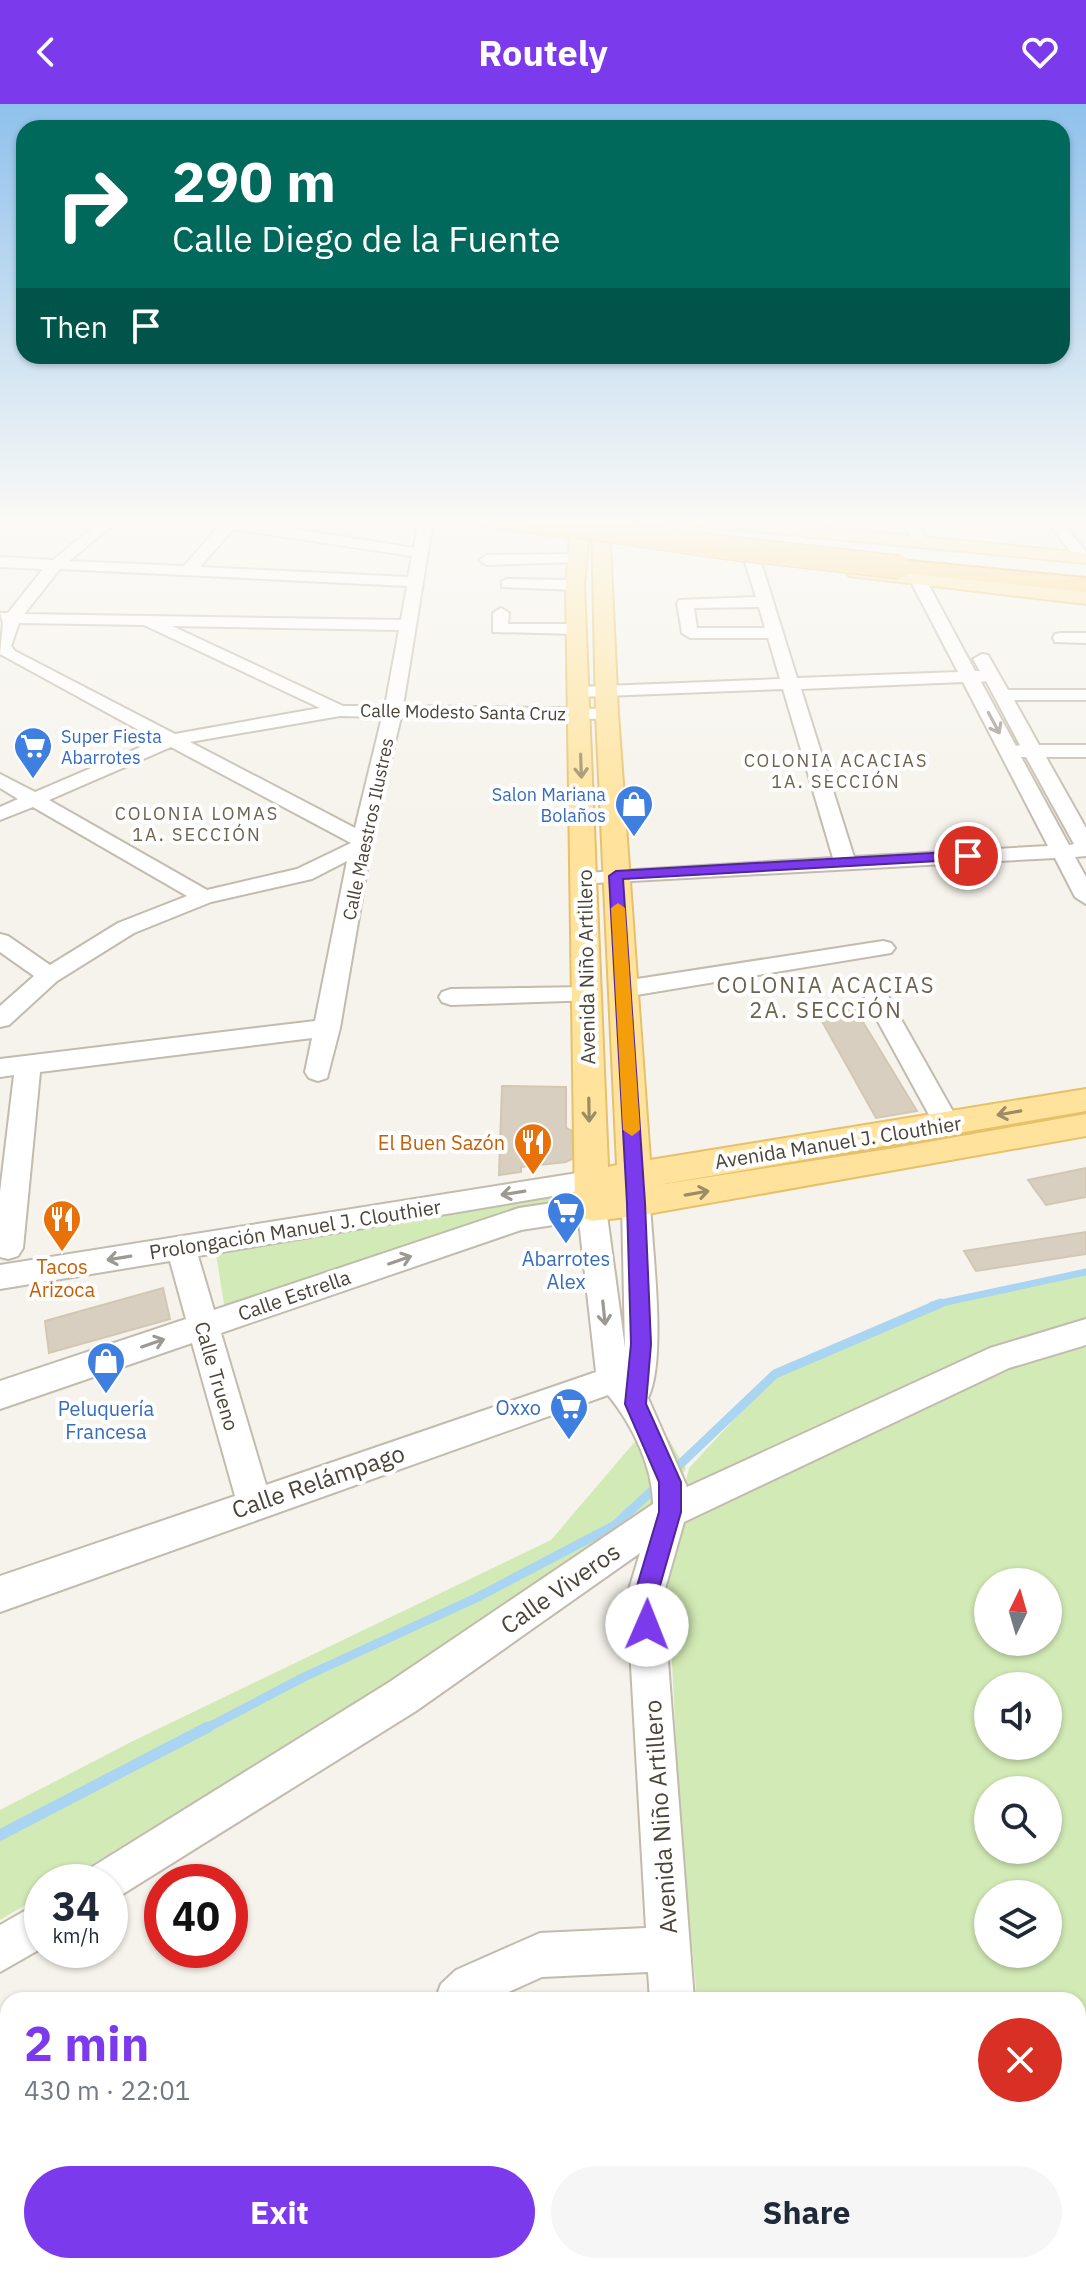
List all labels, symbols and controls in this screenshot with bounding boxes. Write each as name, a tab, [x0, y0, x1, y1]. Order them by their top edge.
text: Routely	[478, 29, 608, 76]
icon: back	[24, 30, 68, 74]
icon: heart	[1018, 30, 1062, 74]
text: 290 m	[172, 145, 336, 217]
icon: right	[40, 152, 144, 256]
text: Calle Diego de la Fuente	[172, 215, 560, 262]
icon: arrive	[124, 304, 168, 348]
text: Then	[40, 307, 108, 346]
street label: Calle Modesto Santa Cruz	[360, 699, 566, 725]
one-way arrow	[986, 711, 1002, 734]
supermarket icon: Super Fiesta Abarrotes	[12, 725, 54, 780]
place label: Super Fiesta Abarrotes	[61, 725, 162, 769]
street label: Calle Maestros Ilustres	[337, 736, 399, 922]
district label: COLONIA ACACIAS 1A. SECCIÓN	[744, 749, 928, 793]
one-way arrow	[573, 752, 588, 779]
place label: Salon Mariana Bolaños	[492, 783, 606, 827]
shop icon: Salon Mariana Bolaños	[613, 783, 655, 838]
district label: COLONIA LOMAS 1A. SECCIÓN	[115, 802, 279, 846]
pin	[934, 822, 1002, 890]
icon: arrive	[946, 834, 990, 878]
street label: Avenida Niño Artillero	[571, 869, 601, 1065]
district label: COLONIA ACACIAS 2A. SECCIÓN	[716, 970, 936, 1024]
one-way arrow	[581, 1096, 597, 1123]
one-way arrow	[997, 1107, 1022, 1122]
street label: Avenida Manuel J. Clouthier	[713, 1109, 963, 1175]
restaurant icon: El Buen Sazón	[512, 1121, 554, 1176]
place label: El Buen Sazón	[378, 1129, 505, 1156]
one-way arrow	[684, 1185, 709, 1200]
one-way arrow	[501, 1186, 526, 1201]
supermarket icon: Abarrotes Alex	[545, 1190, 587, 1245]
street label: Prolongación Manuel J. Clouthier	[147, 1193, 443, 1265]
restaurant icon: Tacos Arizoca	[41, 1198, 83, 1253]
place label: Abarrotes Alex	[522, 1245, 610, 1295]
one-way arrow	[106, 1251, 132, 1266]
one-way arrow	[387, 1251, 412, 1266]
place label: Tacos Arizoca	[29, 1253, 95, 1303]
street label: Calle Estrella	[234, 1263, 354, 1327]
one-way arrow	[596, 1299, 611, 1326]
street label: Calle Trueno	[189, 1318, 245, 1434]
one-way arrow	[141, 1334, 166, 1349]
shop icon: Peluquería Francesa	[85, 1340, 127, 1395]
supermarket icon: Oxxo	[548, 1386, 590, 1441]
place label: Oxxo	[496, 1394, 541, 1421]
place label: Peluquería Francesa	[58, 1395, 155, 1445]
street label: Calle Relámpago	[227, 1436, 409, 1526]
street label: Calle Viveros	[494, 1535, 626, 1641]
north arrow	[974, 1568, 1062, 1656]
map controls	[974, 1568, 1062, 1968]
position arrow	[605, 1583, 689, 1667]
button: sound	[974, 1672, 1062, 1760]
street label: Avenida Niño Artillero	[636, 1699, 684, 1935]
button: search	[974, 1776, 1062, 1864]
speed limit sign: 40	[144, 1864, 248, 1968]
text: 34	[52, 1880, 100, 1932]
button: layers	[974, 1880, 1062, 1968]
text: km/h	[52, 1922, 100, 1949]
text: 2 min	[24, 2012, 149, 2074]
button: close	[978, 2018, 1062, 2102]
text: 430 m · 22:01	[24, 2073, 190, 2107]
button: Exit	[24, 2166, 535, 2258]
button: Share	[551, 2166, 1062, 2258]

